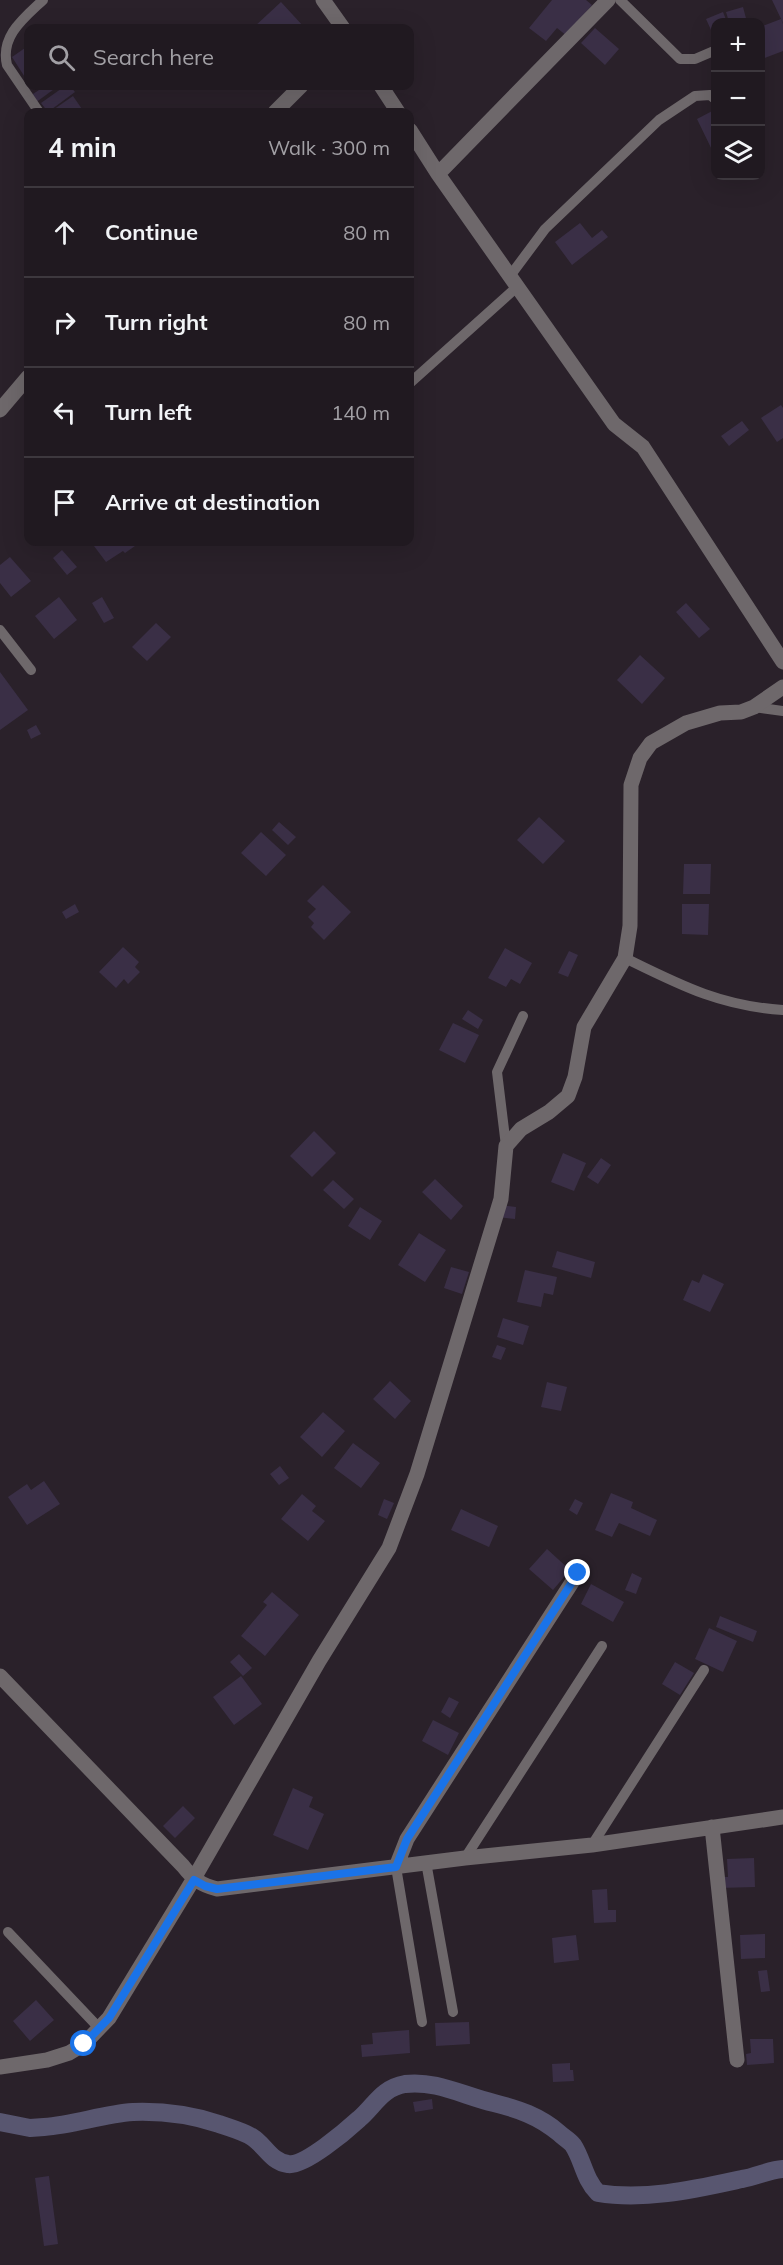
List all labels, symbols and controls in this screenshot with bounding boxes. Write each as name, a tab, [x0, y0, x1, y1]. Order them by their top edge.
map controls	[711, 18, 765, 180]
button: +	[711, 18, 765, 72]
search box	[24, 24, 414, 90]
icon: search	[45, 41, 78, 74]
text: Search here	[93, 43, 214, 71]
button: −	[711, 72, 765, 126]
button: layers	[711, 126, 765, 180]
text: 4 min	[48, 131, 117, 164]
text: Walk · 300 m	[268, 135, 390, 160]
icon: ahead	[48, 216, 81, 249]
text: Continue	[105, 218, 198, 246]
text: 80 m	[343, 220, 390, 245]
icon: right	[48, 306, 81, 339]
text: Turn right	[105, 308, 208, 336]
text: 80 m	[343, 310, 390, 335]
icon: left	[48, 396, 81, 429]
text: Turn left	[105, 398, 192, 426]
text: 140 m	[331, 400, 390, 425]
icon: arrive	[48, 486, 81, 519]
text: Arrive at destination	[105, 488, 320, 516]
route end	[564, 1559, 590, 1585]
route start	[70, 2030, 96, 2056]

